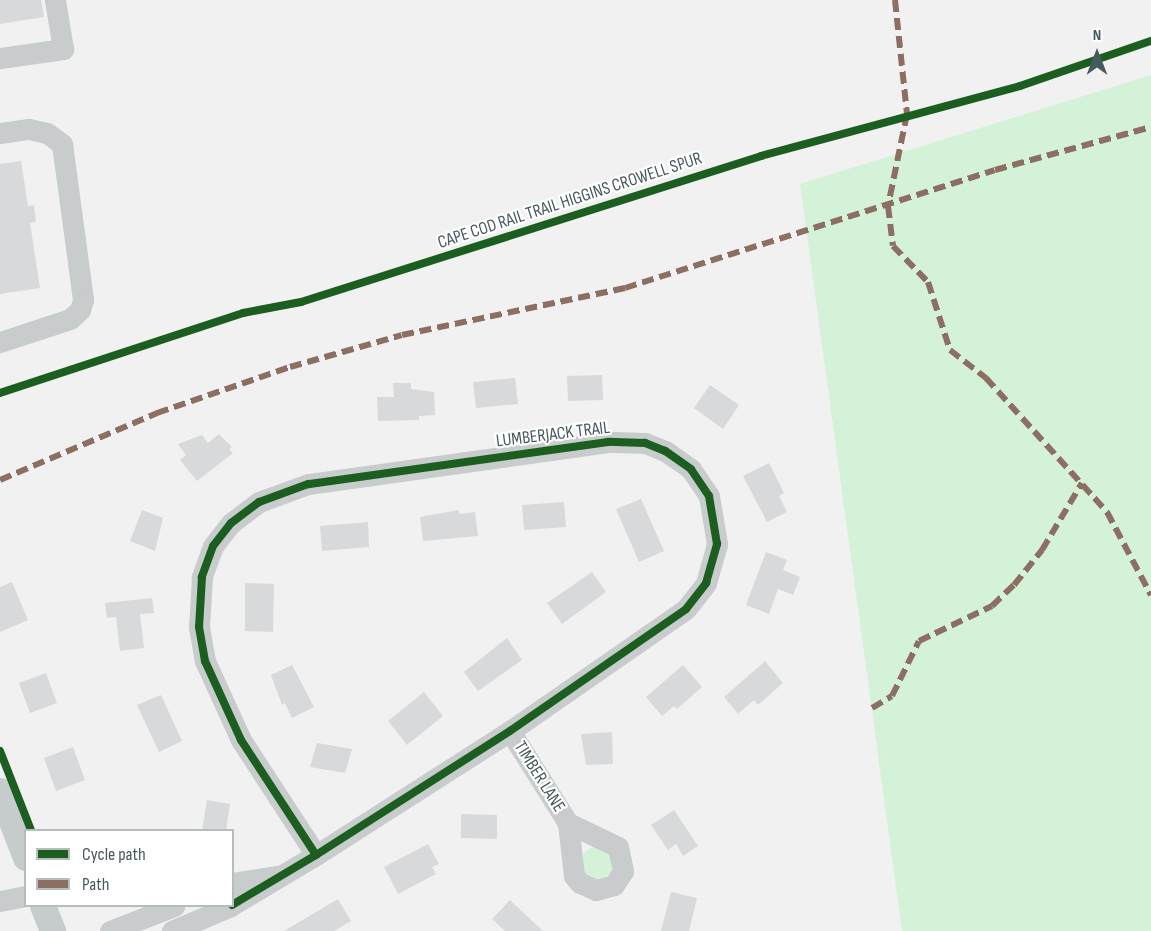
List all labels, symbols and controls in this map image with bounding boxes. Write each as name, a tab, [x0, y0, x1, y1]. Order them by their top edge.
north arrow	[1067, 24, 1127, 84]
text: N	[1093, 26, 1101, 45]
street label: CAPE COD RAIL TRAIL HIGGINS CROWELL SPUR	[435, 148, 705, 254]
street label: LUMBERJACK TRAIL	[495, 417, 611, 453]
street label: TIMBER LANE	[509, 738, 569, 816]
legend	[24, 829, 234, 907]
text: Cycle path	[82, 844, 146, 865]
text: Path	[82, 874, 110, 895]

